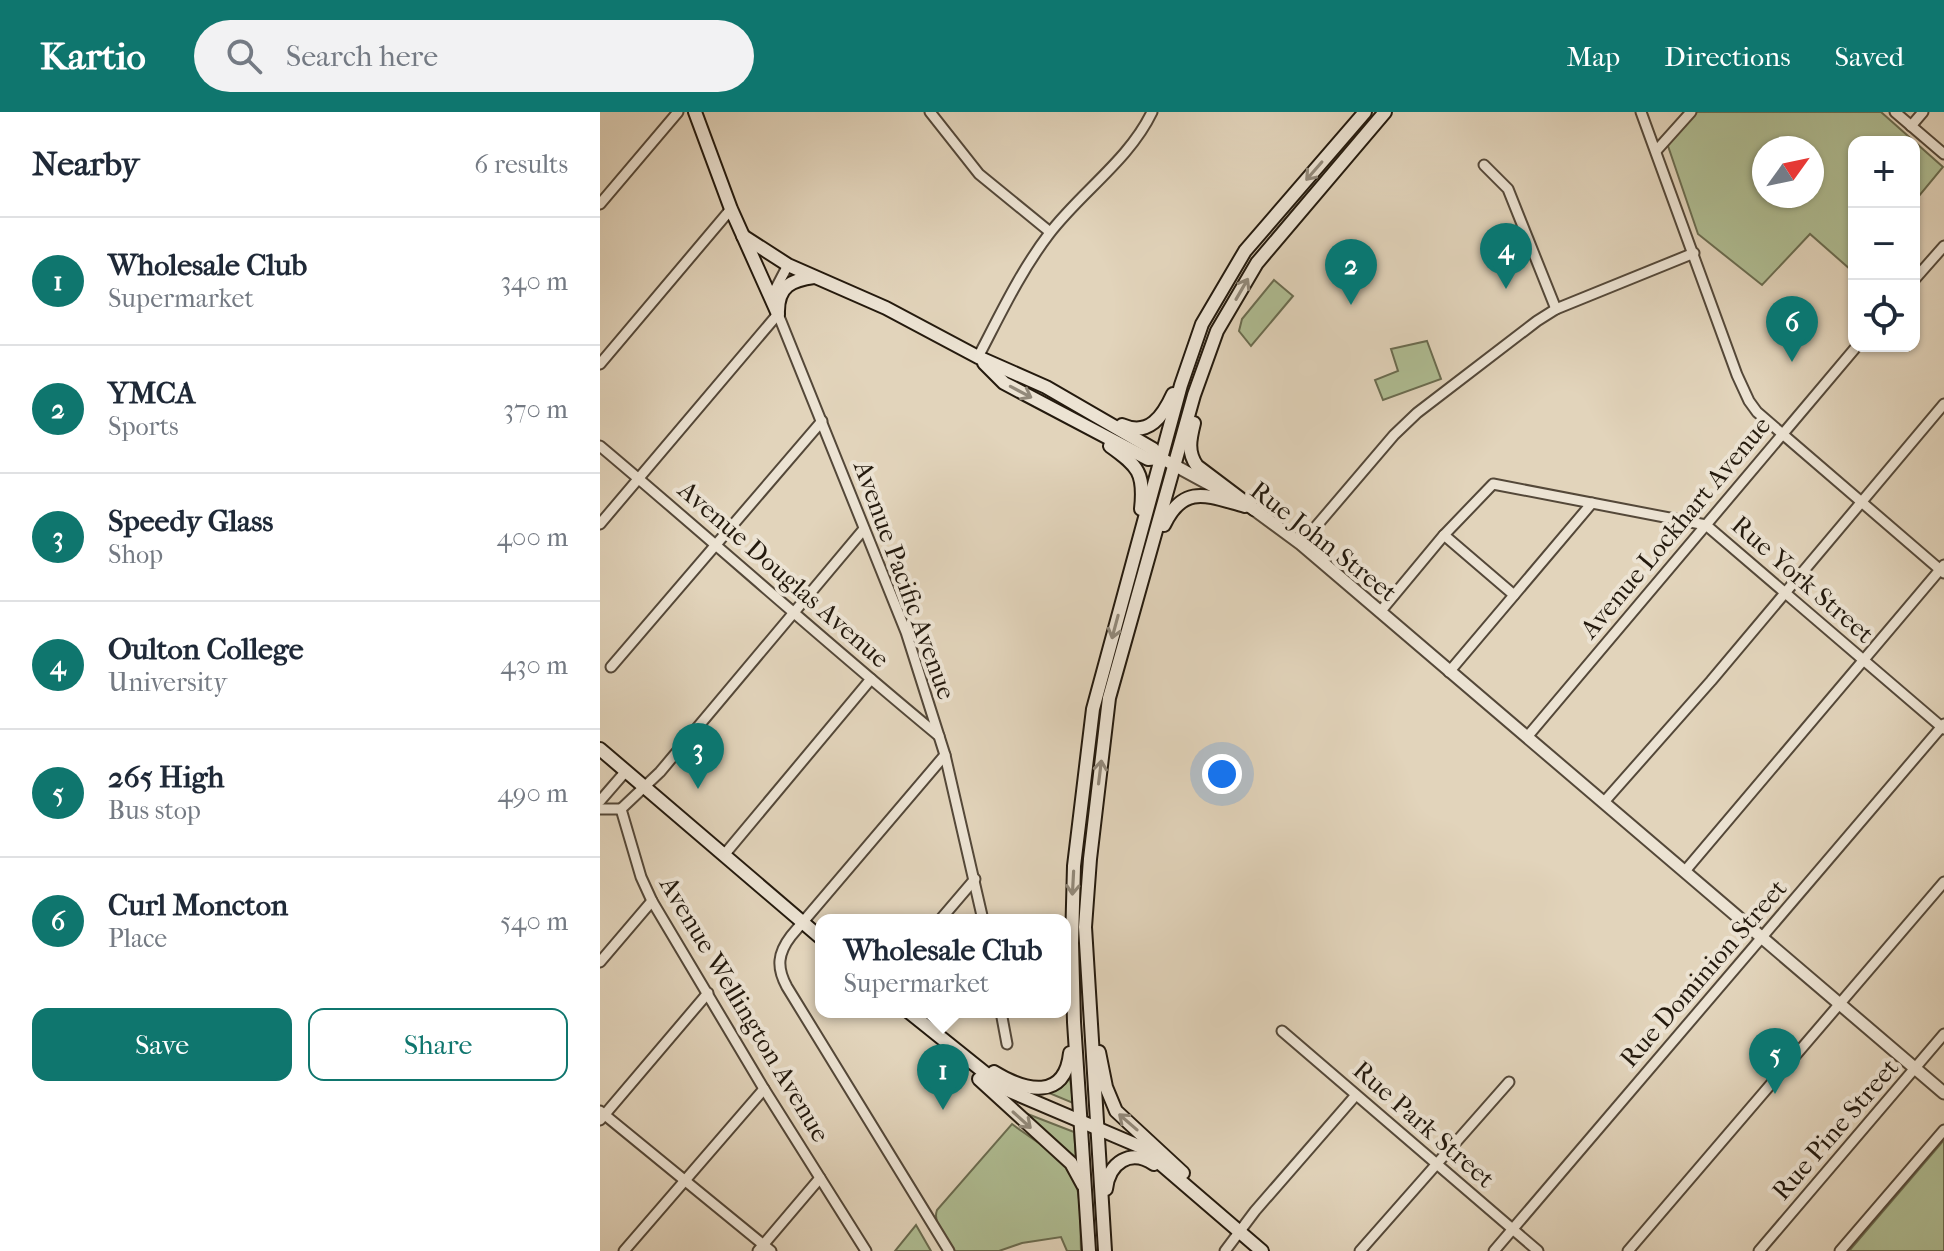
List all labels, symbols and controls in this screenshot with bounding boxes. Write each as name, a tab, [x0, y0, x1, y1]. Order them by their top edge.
search box	[194, 20, 754, 92]
text: Kartio	[40, 34, 146, 79]
icon: search	[222, 34, 266, 78]
text: Search here	[286, 39, 438, 74]
text: Map	[1567, 40, 1620, 73]
text: Directions	[1664, 40, 1791, 73]
text: Saved	[1835, 40, 1904, 73]
north arrow	[1752, 136, 1824, 208]
map controls	[1848, 136, 1920, 352]
button: +	[1848, 136, 1920, 208]
text: Nearby	[32, 144, 139, 184]
text: 6 results	[474, 149, 568, 180]
one-way arrow	[1305, 161, 1323, 181]
button: −	[1848, 208, 1920, 280]
pin: 4	[1480, 223, 1532, 289]
pin: 2	[1325, 239, 1377, 305]
text: Wholesale Club	[108, 248, 307, 283]
text: 1	[53, 266, 63, 297]
text: 340 m	[500, 266, 568, 297]
one-way arrow	[1234, 278, 1250, 301]
button: locate	[1848, 280, 1920, 352]
text: Supermarket	[108, 283, 254, 314]
pin: 6	[1766, 296, 1818, 362]
text: YMCA	[108, 376, 195, 411]
one-way arrow	[1009, 384, 1033, 400]
text: 2	[51, 394, 65, 425]
text: 370 m	[503, 394, 568, 425]
street label: Avenue Lockhart Avenue	[1573, 410, 1777, 645]
text: Sports	[108, 411, 179, 442]
street label: Avenue Pacific Avenue	[847, 456, 962, 704]
street label: Avenue Douglas Avenue	[671, 474, 896, 674]
street label: Rue John Street	[1244, 475, 1404, 609]
text: Speedy Glass	[108, 504, 273, 539]
street label: Rue York Street	[1725, 509, 1881, 650]
text: 3	[53, 522, 63, 553]
text: 400 m	[497, 522, 568, 553]
text: Shop	[108, 539, 163, 570]
one-way arrow	[1107, 614, 1122, 640]
text: Oulton College	[108, 632, 304, 667]
text: 4	[50, 650, 66, 681]
text: 430 m	[500, 650, 568, 681]
text: University	[108, 667, 227, 698]
pin: 3	[672, 723, 724, 789]
your location	[1202, 754, 1242, 794]
text: 265 High	[108, 760, 224, 795]
one-way arrow	[1093, 760, 1108, 785]
text: 5	[52, 778, 64, 809]
text: 490 m	[497, 778, 568, 809]
text: Bus stop	[108, 795, 201, 826]
one-way arrow	[1066, 869, 1081, 896]
street label: Avenue Wellington Avenue	[652, 870, 836, 1148]
street label: Rue Dominion Street	[1613, 873, 1794, 1074]
text: Curl Moncton	[108, 888, 288, 923]
text: 6	[51, 906, 65, 937]
text: 540 m	[500, 906, 568, 937]
popup	[815, 914, 1071, 1018]
text: Place	[108, 923, 167, 954]
text: Wholesale Club	[843, 933, 1043, 968]
text: Supermarket	[843, 968, 989, 999]
button: Save	[32, 1008, 292, 1081]
button: Share	[308, 1008, 568, 1081]
pin: 5	[1749, 1028, 1801, 1094]
pin: 1	[917, 1044, 969, 1110]
street label: Rue Pine Street	[1766, 1052, 1906, 1206]
street label: Rue Park Street	[1347, 1055, 1501, 1195]
one-way arrow	[1011, 1110, 1031, 1128]
one-way arrow	[1119, 1113, 1139, 1131]

